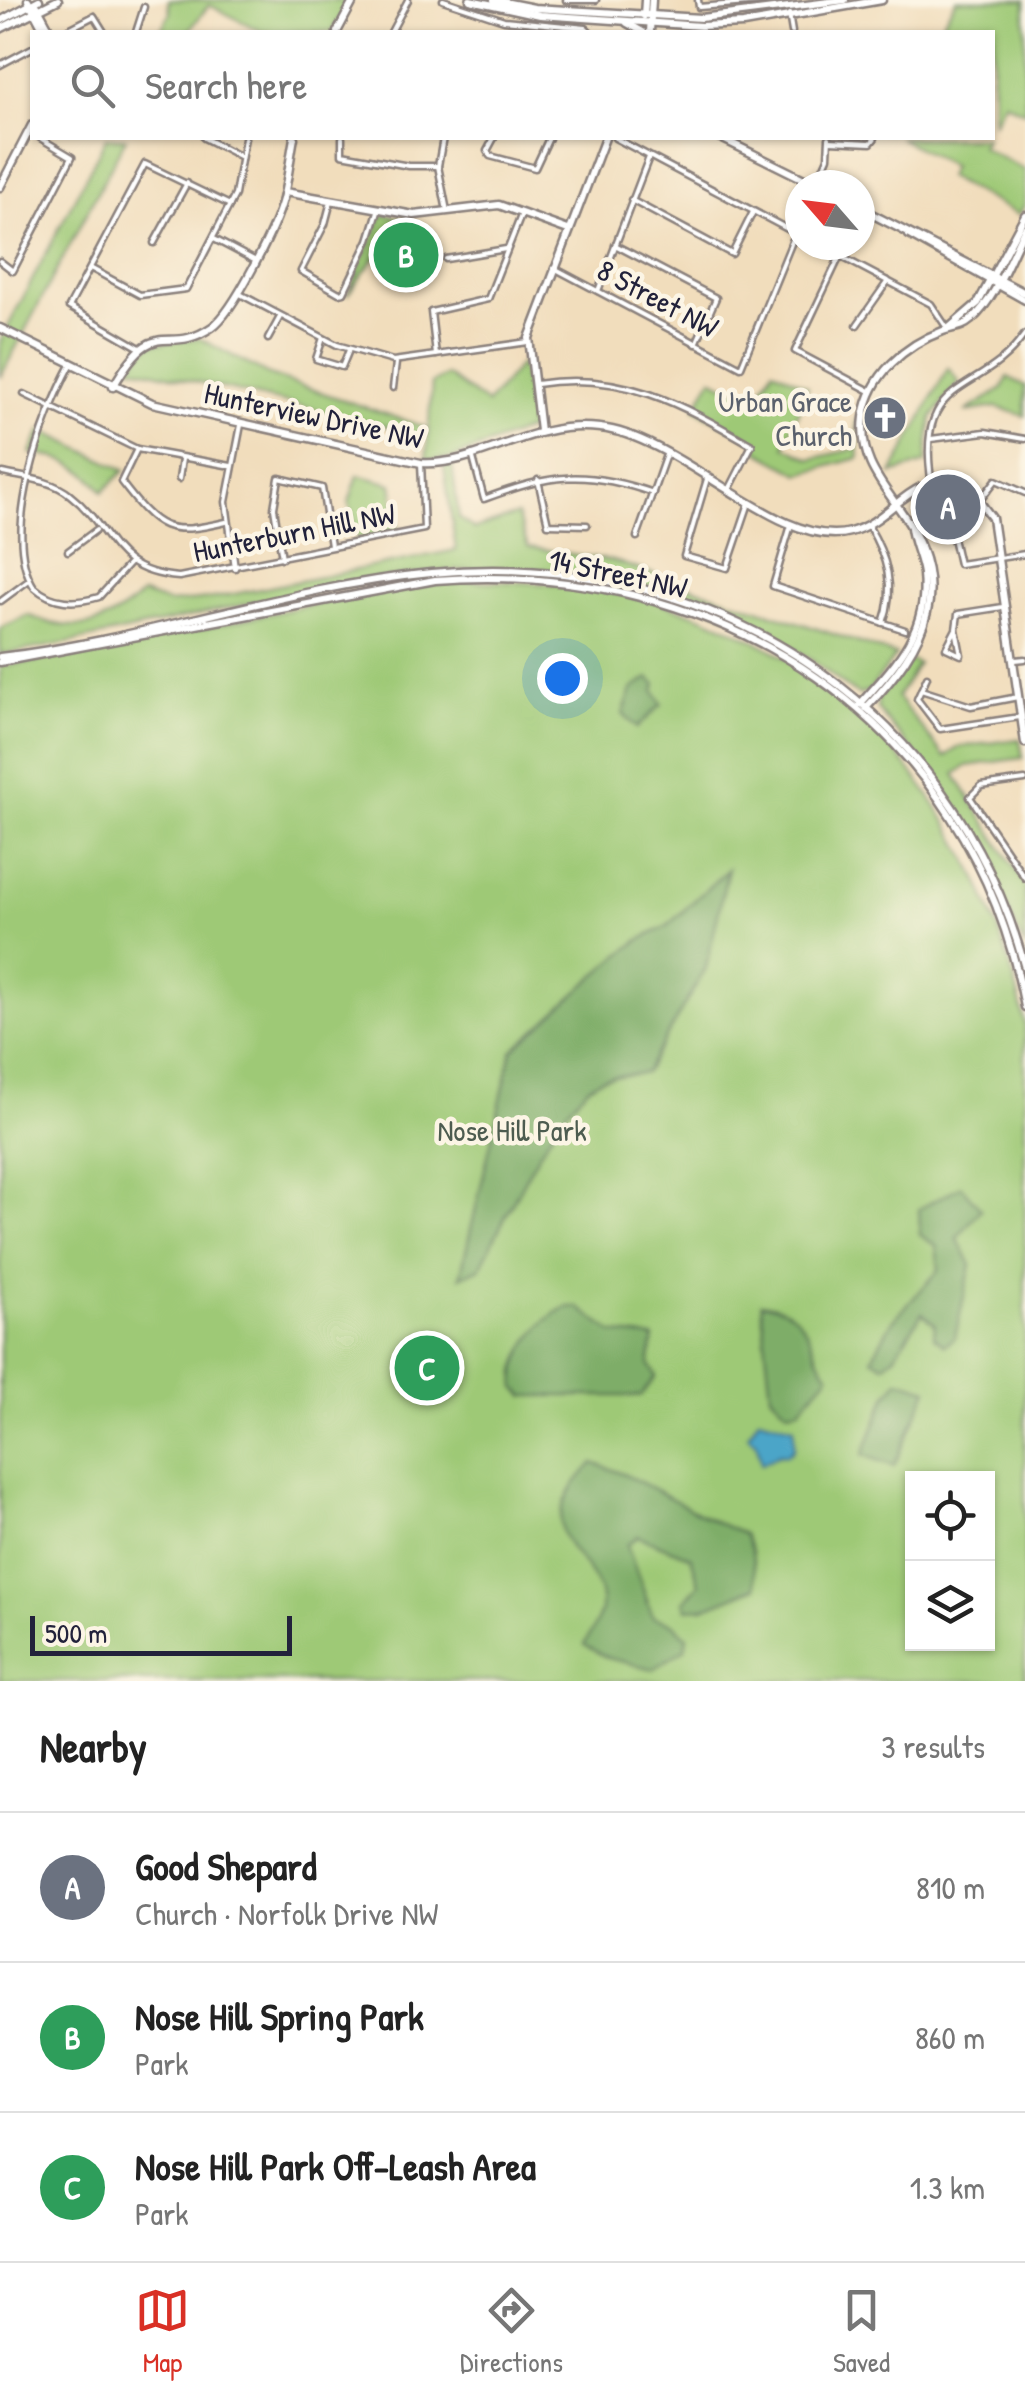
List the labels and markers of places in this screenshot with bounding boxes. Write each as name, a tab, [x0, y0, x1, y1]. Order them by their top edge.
pin: B	[374, 218, 438, 292]
place label: Urban Grace Church	[718, 381, 852, 455]
church icon: Urban Grace Church	[862, 395, 908, 441]
pin: A	[916, 470, 980, 544]
pin: C	[394, 1330, 460, 1406]

